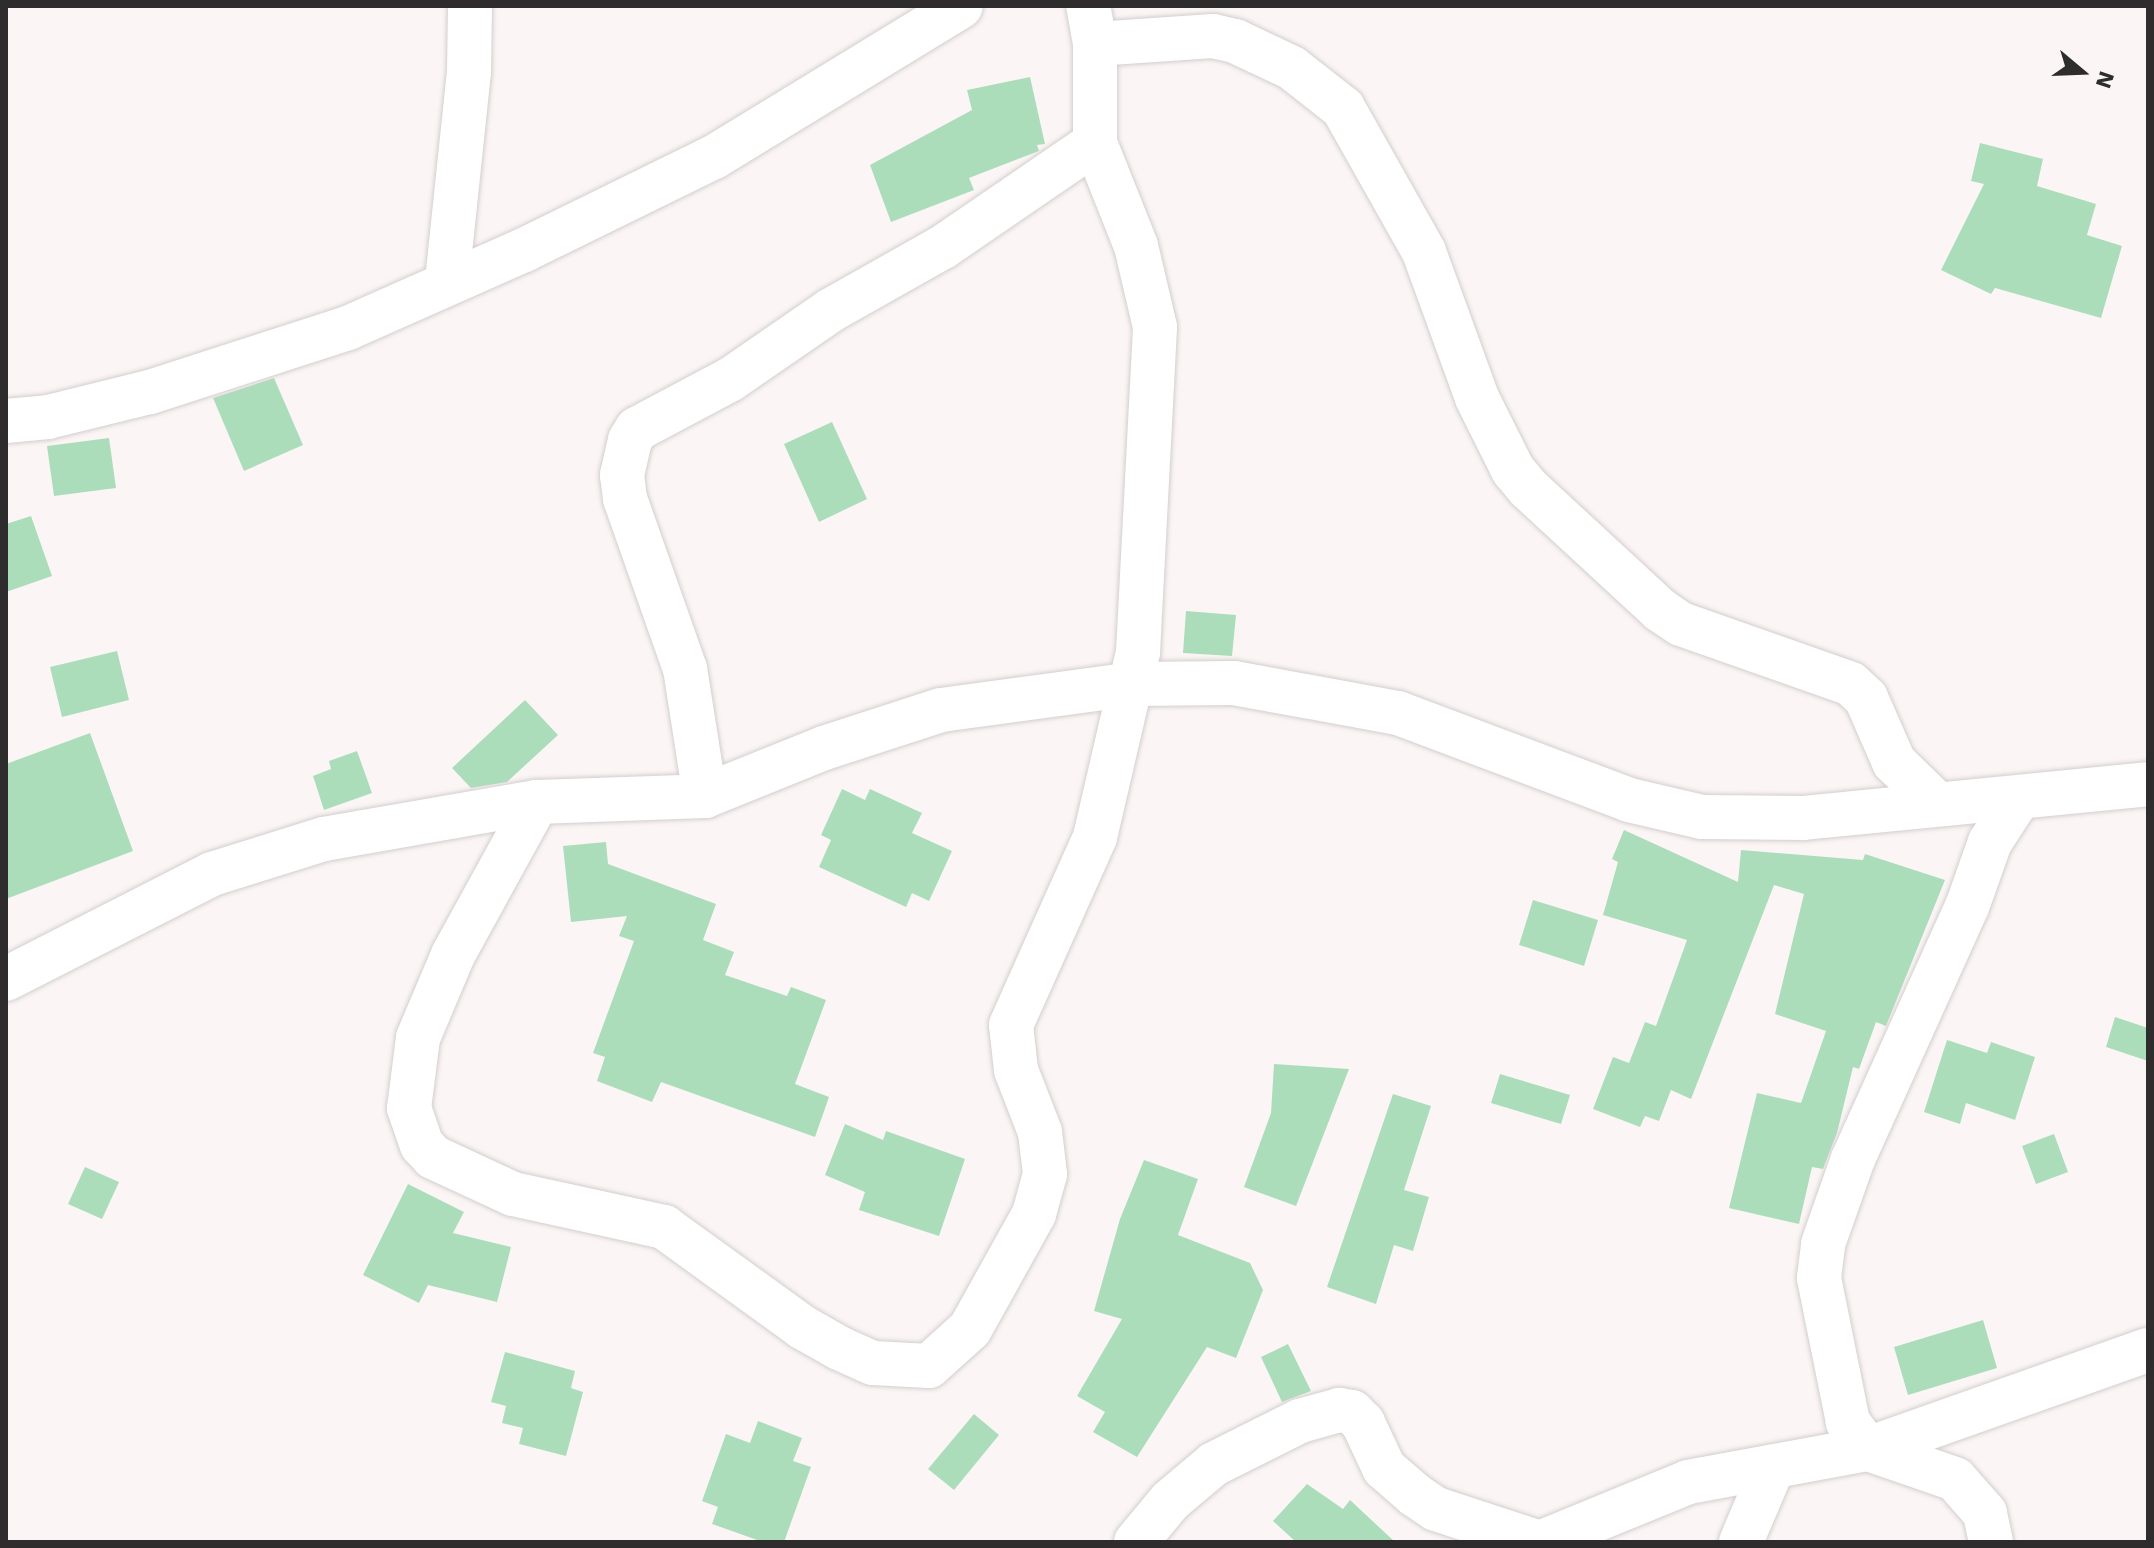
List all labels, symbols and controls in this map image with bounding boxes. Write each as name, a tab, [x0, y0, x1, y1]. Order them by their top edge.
north arrow	[2042, 32, 2122, 112]
text: N	[2091, 68, 2120, 92]

